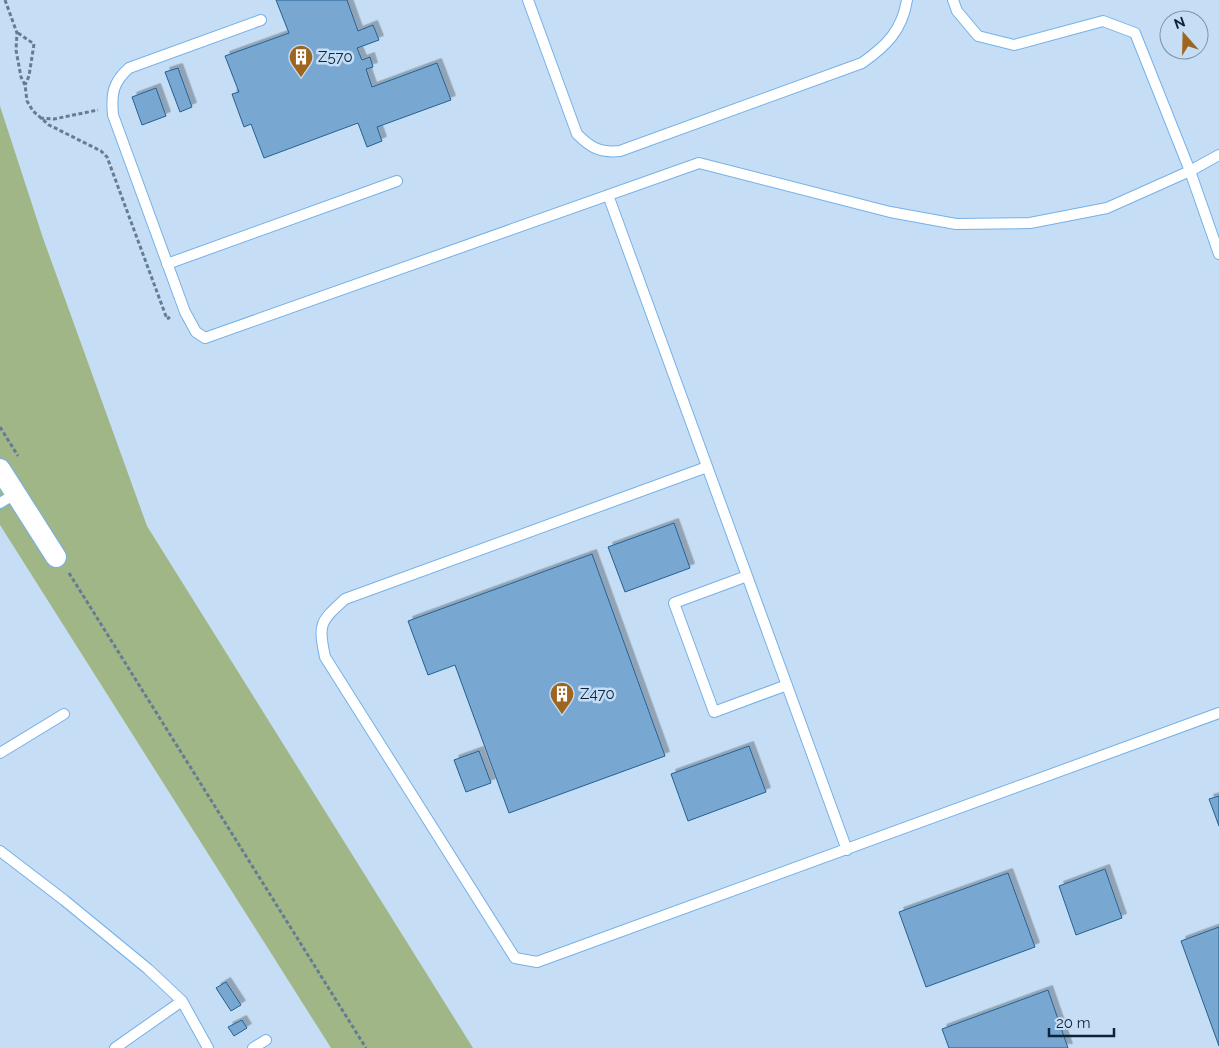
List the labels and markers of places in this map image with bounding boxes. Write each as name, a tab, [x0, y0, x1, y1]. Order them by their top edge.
building icon: Z570	[288, 44, 314, 78]
place label: Z570	[318, 48, 353, 66]
building icon: Z470	[549, 681, 575, 715]
place label: Z470	[580, 685, 615, 703]

